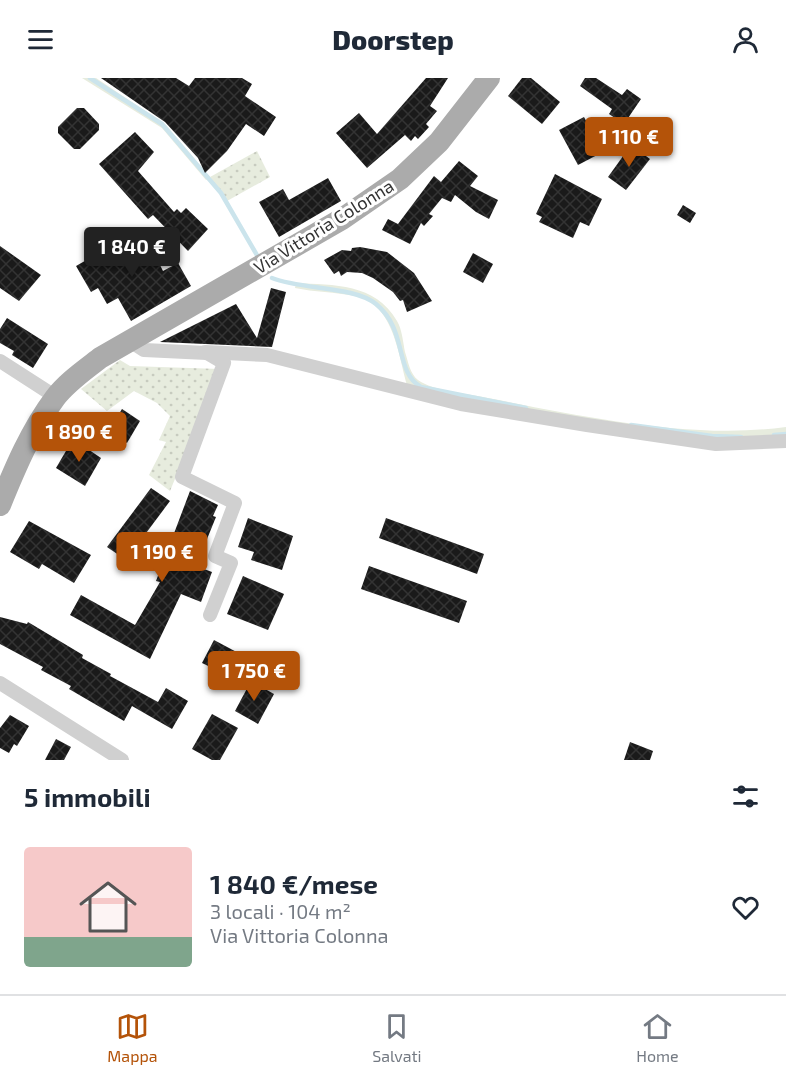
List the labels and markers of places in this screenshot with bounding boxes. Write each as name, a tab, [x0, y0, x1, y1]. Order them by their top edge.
pin: 1 110 €	[574, 117, 684, 168]
pin: 1 840 €	[77, 227, 187, 278]
pin: 1 890 €	[24, 412, 134, 463]
pin: 1 190 €	[107, 532, 217, 583]
pin: 1 750 €	[199, 651, 309, 702]

